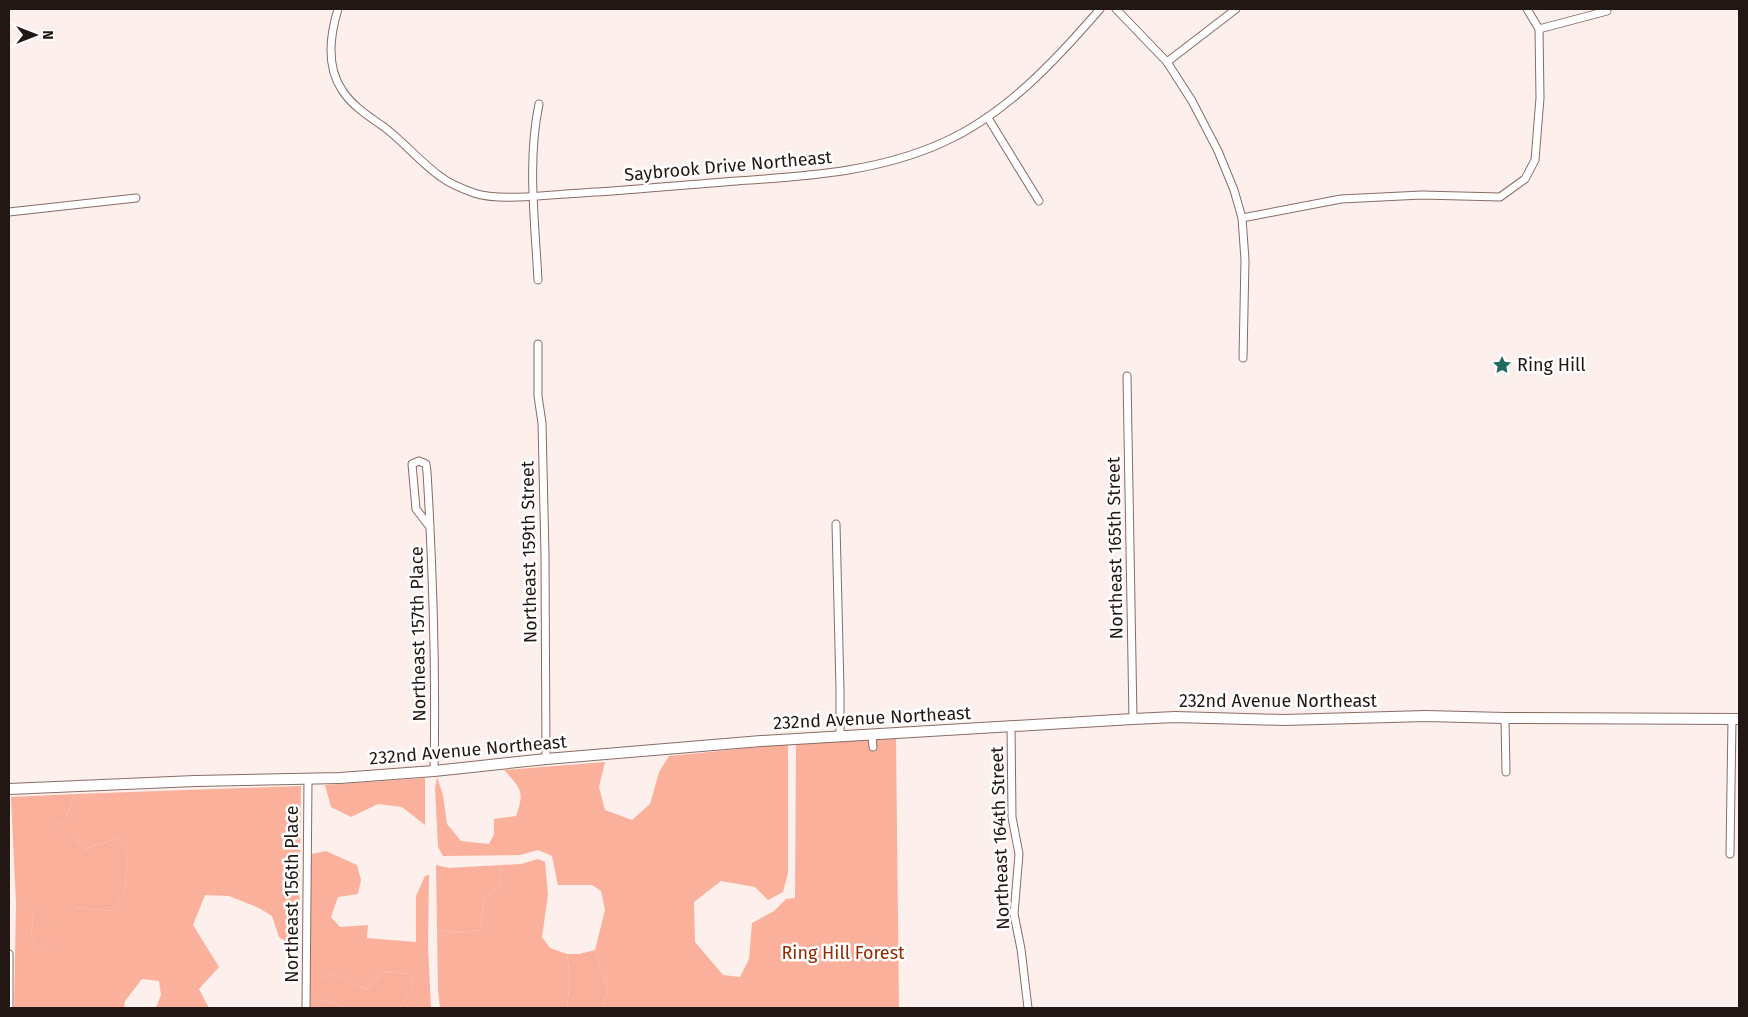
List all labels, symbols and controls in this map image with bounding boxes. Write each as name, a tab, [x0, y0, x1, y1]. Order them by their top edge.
north arrow	[10, 10, 60, 60]
text: N	[39, 30, 56, 40]
street label: Saybrook Drive Northeast	[623, 146, 833, 186]
place icon: Ring Hill	[1491, 354, 1513, 376]
place label: Ring Hill	[1517, 354, 1586, 376]
street label: Northeast 165th Street	[1102, 456, 1128, 639]
street label: Northeast 159th Street	[516, 460, 542, 643]
street label: Northeast 157th Place	[405, 546, 431, 722]
street label: 232nd Avenue Northeast	[1179, 690, 1378, 712]
street label: 232nd Avenue Northeast	[773, 702, 972, 734]
street label: 232nd Avenue Northeast	[368, 730, 568, 770]
street label: Northeast 164th Street	[986, 746, 1014, 930]
street label: Northeast 156th Place	[281, 805, 303, 983]
park label: Ring Hill Forest	[781, 942, 905, 964]

